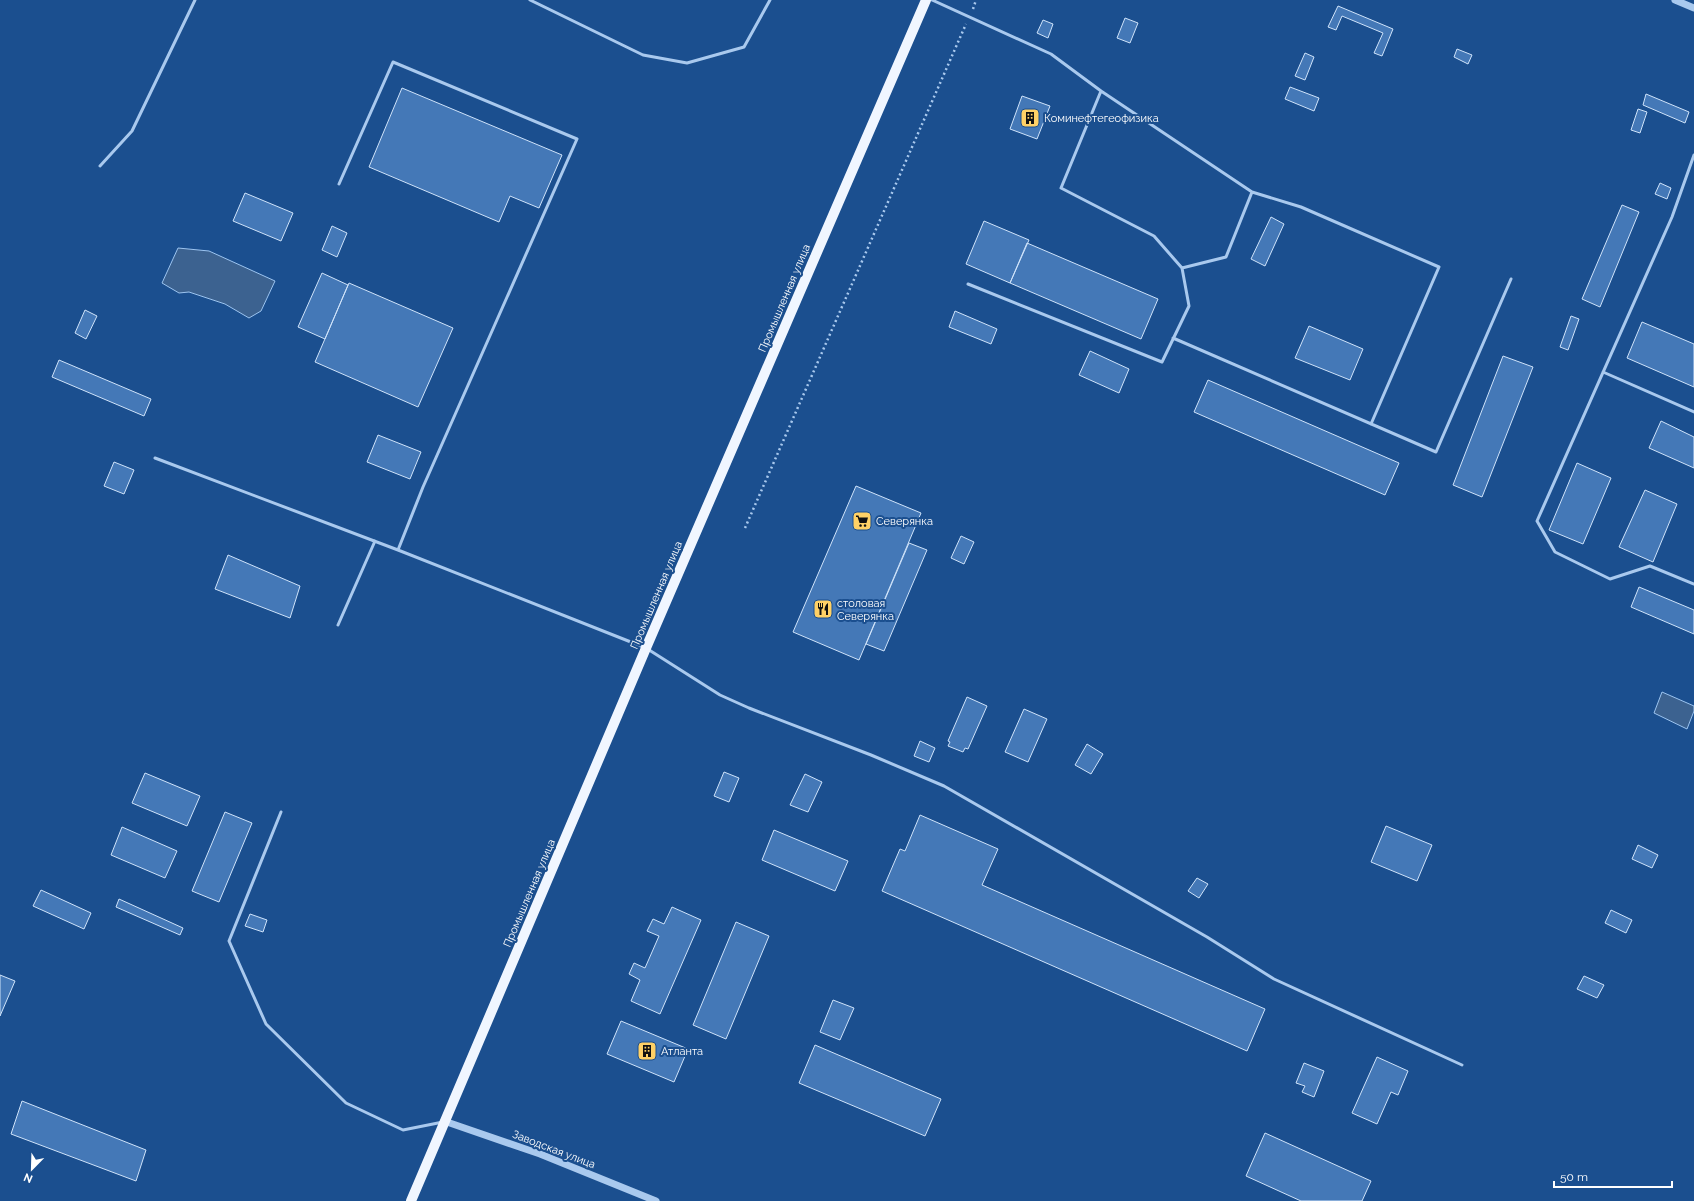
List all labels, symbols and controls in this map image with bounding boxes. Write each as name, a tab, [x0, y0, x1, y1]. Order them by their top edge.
building icon: Коминефтегеофизика	[1019, 107, 1041, 129]
place label: Коминефтегеофизика	[1044, 112, 1159, 125]
street label: Промышленная улица	[756, 242, 813, 354]
supermarket icon: Северянка	[851, 510, 873, 532]
place label: Северянка	[876, 515, 933, 528]
street label: Промышленная улица	[628, 539, 685, 651]
place label: столовая Северянка	[837, 597, 894, 623]
restaurant icon: столовая Северянка	[812, 598, 834, 620]
street label: Промышленная улица	[501, 837, 558, 949]
building icon: Атланта	[636, 1040, 658, 1062]
place label: Атланта	[661, 1045, 703, 1058]
street label: Заводская улица	[510, 1128, 597, 1171]
north arrow	[12, 1149, 52, 1189]
scale bar	[1554, 1163, 1672, 1189]
text: N	[22, 1170, 35, 1185]
text: 50 m	[1560, 1170, 1588, 1184]

